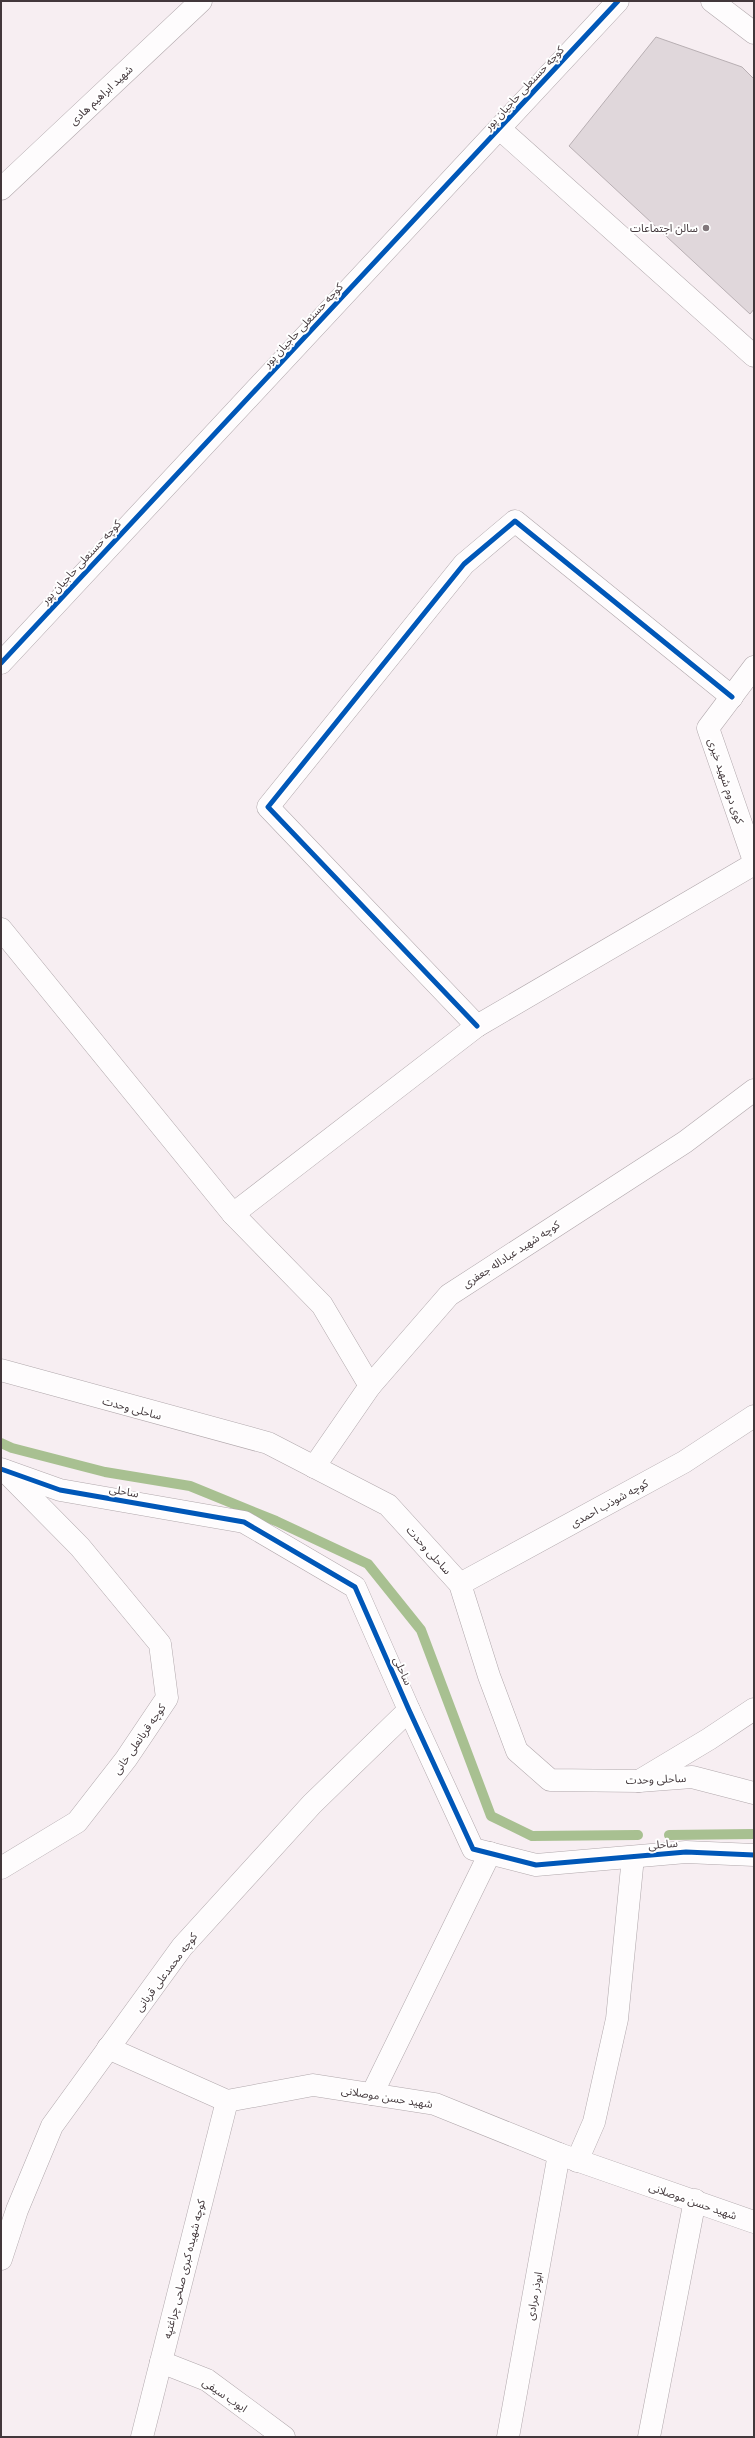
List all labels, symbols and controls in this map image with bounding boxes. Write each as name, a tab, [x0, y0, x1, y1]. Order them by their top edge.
street label: کوچه حسنعلی حاجیان پور	[481, 43, 568, 135]
street label: شهید ابراهیم هادی	[67, 62, 137, 129]
place label: سالن اجتماعات	[630, 222, 698, 235]
marker: سالن اجتماعات	[701, 223, 711, 233]
street label: کوچه حسنعلی حاجیان پور	[260, 280, 347, 372]
street label: کوچه حسنعلی حاجیان پور	[38, 517, 125, 609]
street label: کوی دوم شهید خیری	[704, 737, 746, 826]
street label: کوچه شهید عباداله جعفری	[460, 1218, 563, 1292]
street label: ساحلی وحدت	[101, 1394, 163, 1423]
street label: کوچه شوذب احمدی	[568, 1476, 651, 1531]
street label: ساحلی	[108, 1483, 140, 1501]
street label: ساحلی وحدت	[403, 1523, 454, 1578]
street label: ساحلی	[391, 1655, 415, 1688]
street label: کوچه قربانعلی خانی	[110, 1701, 170, 1778]
street label: ساحلی وحدت	[625, 1772, 687, 1787]
street label: ساحلی	[648, 1837, 679, 1852]
street label: کوچه محمدعلی قربانی	[133, 1930, 201, 2015]
street label: شهید حسن موصلانی	[340, 2084, 434, 2111]
street label: شهید حسن موصلانی	[647, 2180, 739, 2223]
street label: کوچه شهیده کبری صلحی چراغتپه	[161, 2198, 209, 2340]
street label: ابوذر مرادی	[524, 2271, 545, 2321]
street label: ایوب سیفی	[200, 2376, 250, 2415]

